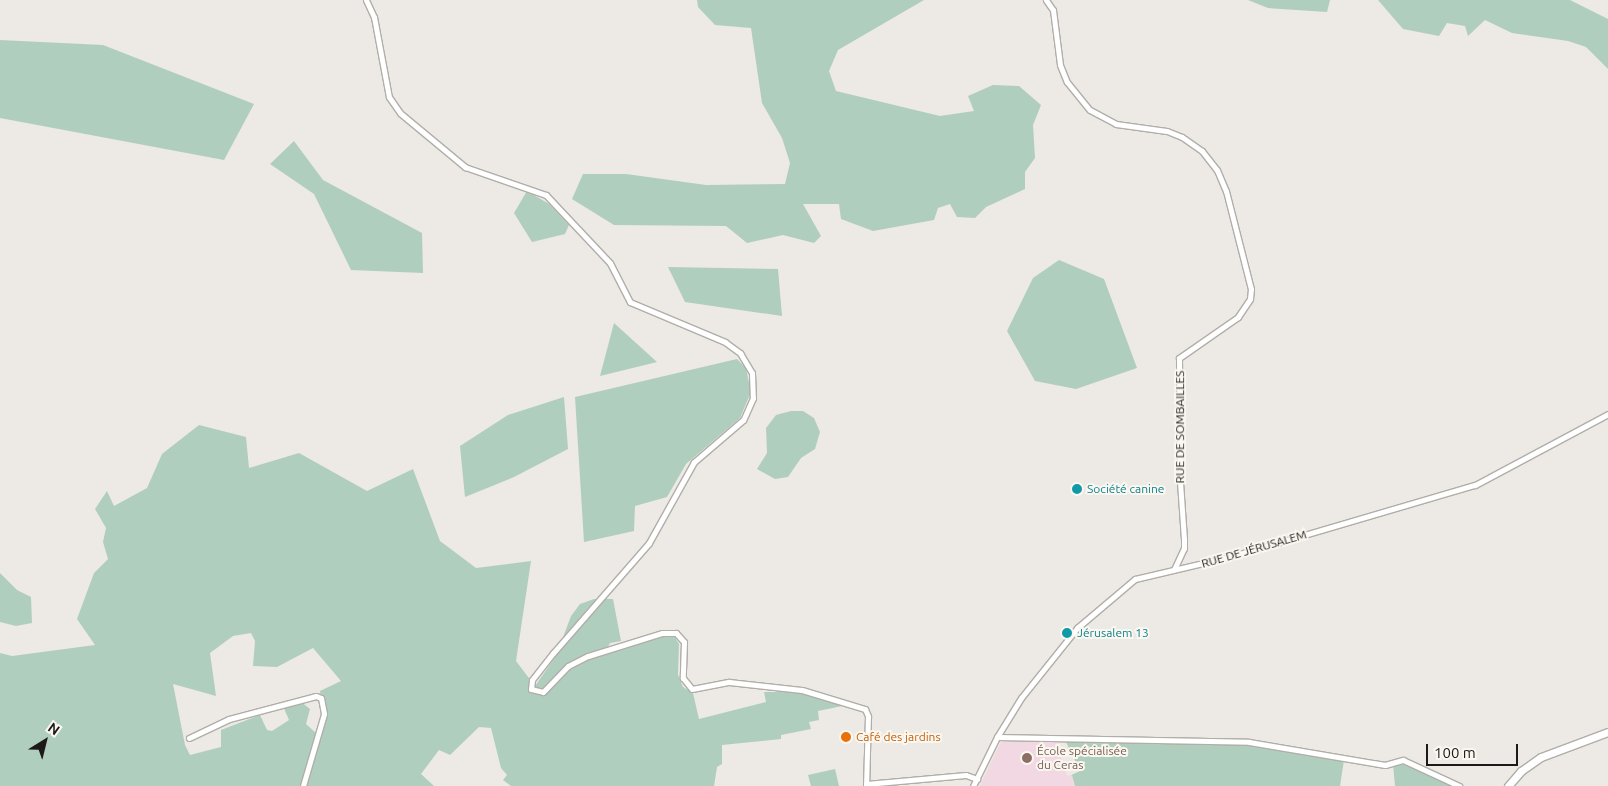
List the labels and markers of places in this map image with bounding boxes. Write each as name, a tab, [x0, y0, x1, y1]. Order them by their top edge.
place label: Société canine	[1087, 482, 1164, 496]
marker: Société canine	[1071, 483, 1083, 495]
place label: Jérusalem 13	[1077, 626, 1149, 640]
marker: Jérusalem 13	[1061, 627, 1073, 639]
place label: Café des jardins	[856, 730, 941, 744]
marker: Café des jardins	[840, 731, 852, 743]
place label: École spécialisée du Ceras	[1037, 744, 1127, 772]
marker: École spécialisée du Ceras	[1021, 752, 1033, 764]

